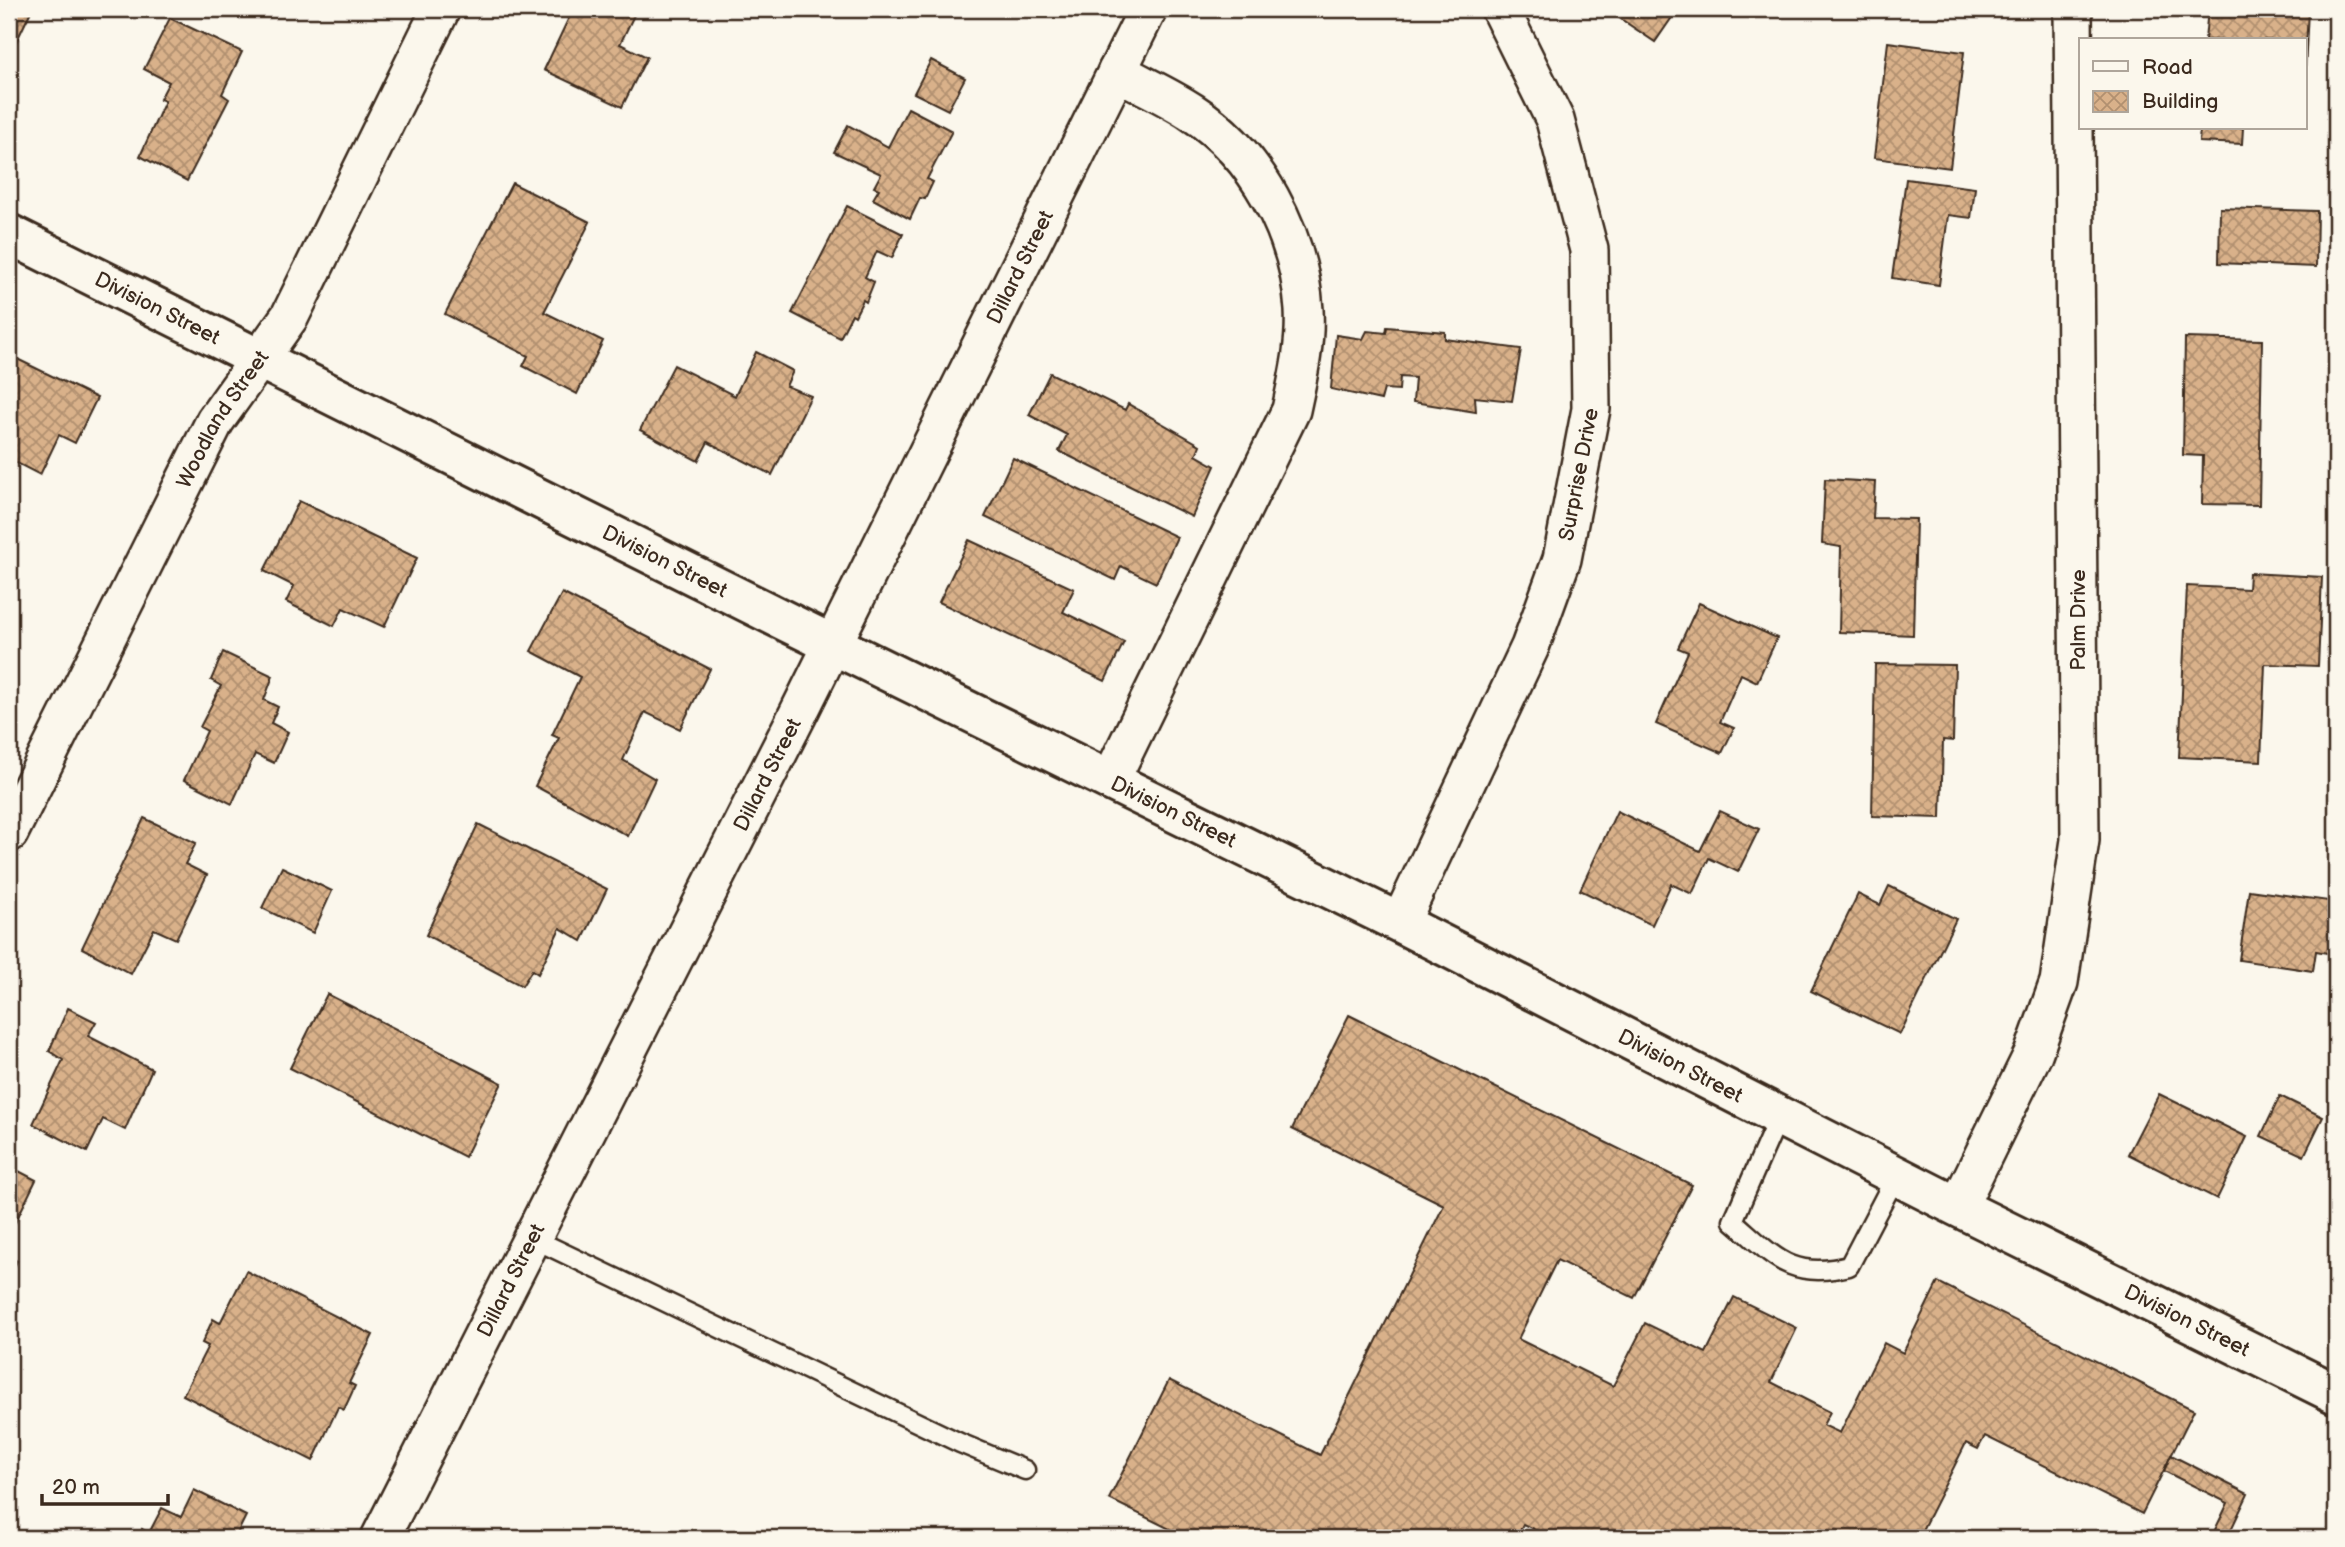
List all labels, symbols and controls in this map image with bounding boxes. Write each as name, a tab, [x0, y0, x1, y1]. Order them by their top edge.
legend	[2079, 38, 2306, 130]
text: Road	[2142, 55, 2193, 80]
text: Building	[2142, 89, 2218, 114]
street label: Dillard Street	[982, 206, 1059, 328]
street label: Division Street	[91, 267, 225, 350]
street label: Woodland Street	[172, 345, 275, 492]
street label: Surprise Drive	[1554, 406, 1604, 543]
street label: Division Street	[598, 520, 732, 603]
street label: Palm Drive	[2066, 569, 2091, 671]
street label: Dillard Street	[729, 714, 807, 836]
street label: Division Street	[1106, 771, 1241, 854]
street label: Division Street	[1614, 1024, 1747, 1109]
street label: Dillard Street	[472, 1219, 551, 1341]
street label: Division Street	[2120, 1279, 2254, 1363]
scale bar	[42, 1463, 168, 1507]
text: 20 m	[52, 1475, 100, 1500]

